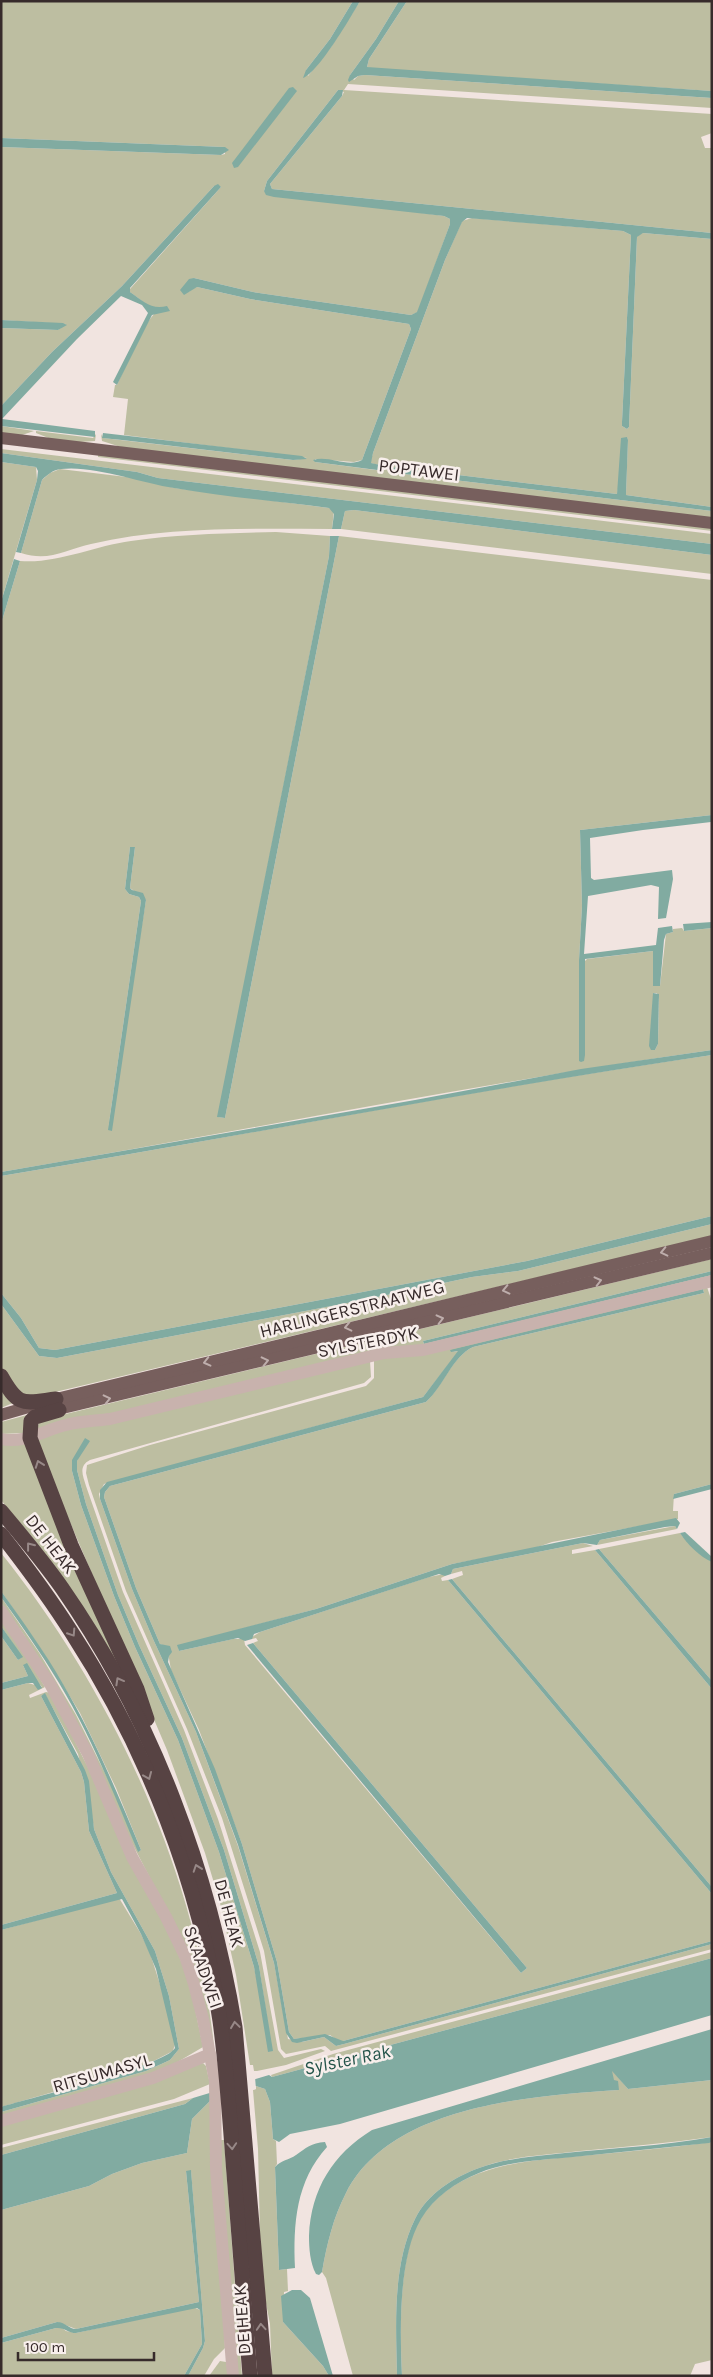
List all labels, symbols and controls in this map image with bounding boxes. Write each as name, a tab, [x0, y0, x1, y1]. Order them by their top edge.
street label: POPTAWEI	[378, 454, 460, 486]
one-way arrow	[660, 1246, 669, 1257]
street label: HARLINGERSTRAATWEG	[257, 1275, 447, 1343]
one-way arrow	[593, 1276, 602, 1287]
one-way arrow	[502, 1284, 511, 1295]
one-way arrow	[435, 1315, 443, 1325]
street label: SYLSTERDYK	[316, 1321, 420, 1363]
one-way arrow	[345, 1322, 353, 1332]
one-way arrow	[202, 1356, 211, 1367]
one-way arrow	[260, 1356, 269, 1367]
one-way arrow	[102, 1394, 111, 1405]
one-way arrow	[35, 1460, 45, 1469]
street label: DE HEAK	[21, 1510, 81, 1578]
one-way arrow	[27, 1543, 35, 1552]
one-way arrow	[66, 1627, 75, 1636]
one-way arrow	[115, 1678, 125, 1687]
one-way arrow	[142, 1771, 153, 1780]
one-way arrow	[193, 1864, 203, 1872]
street label: DE HEAK	[209, 1876, 249, 1950]
street label: SKAADWEI	[179, 1923, 227, 2011]
one-way arrow	[230, 2021, 241, 2029]
water label: Sylster Rak	[302, 2040, 393, 2080]
street label: RITSUMASYL	[50, 2048, 155, 2098]
one-way arrow	[226, 2142, 237, 2150]
street label: DE HEAK	[229, 2284, 255, 2356]
one-way arrow	[256, 2323, 267, 2331]
scale bar	[18, 2330, 154, 2362]
text: 100 m	[25, 2338, 65, 2356]

